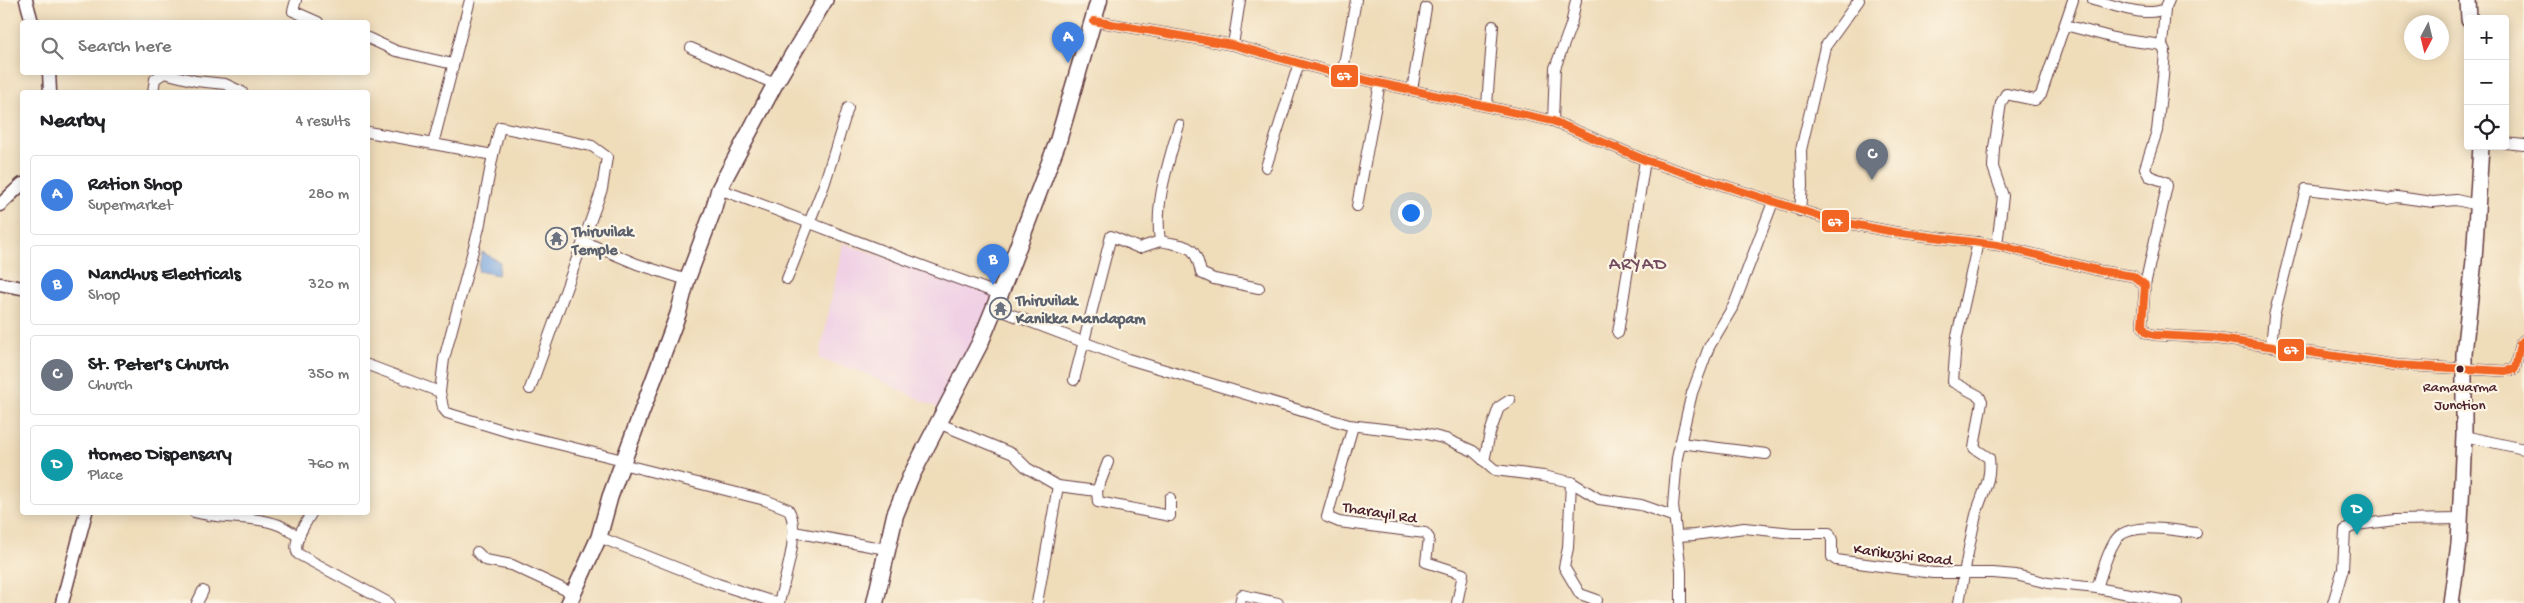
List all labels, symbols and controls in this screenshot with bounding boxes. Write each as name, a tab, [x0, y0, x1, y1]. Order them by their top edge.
north arrow	[2404, 15, 2449, 60]
map controls	[2464, 15, 2509, 150]
button: +	[2464, 15, 2509, 60]
search box	[20, 20, 370, 75]
pin: A	[1052, 22, 1084, 63]
icon: search	[38, 34, 66, 62]
text: Search here	[78, 36, 172, 59]
button: −	[2464, 60, 2509, 105]
line badge: 67	[1330, 64, 1359, 88]
text: 67	[1337, 69, 1352, 86]
button: locate	[2464, 105, 2509, 150]
text: Nearby	[40, 110, 105, 135]
text: 4 results	[295, 113, 350, 132]
pin: C	[1856, 139, 1888, 180]
text: Ration Shop	[88, 174, 182, 197]
text: A	[52, 186, 62, 205]
text: 280 m	[308, 186, 349, 205]
text: Supermarket	[88, 197, 173, 216]
your location	[1398, 200, 1424, 226]
line badge: 67	[1821, 209, 1850, 233]
text: 67	[1828, 215, 1843, 232]
place label: Thiruvilak Temple	[570, 224, 635, 261]
temple icon: Thiruvilak Temple	[544, 227, 568, 251]
pin: B	[977, 244, 1009, 285]
district label: ARYAD	[1609, 254, 1667, 277]
text: Nandhus Electricals	[88, 264, 241, 287]
text: B	[53, 276, 61, 295]
text: 320 m	[309, 276, 349, 295]
text: Shop	[88, 287, 120, 306]
place label: Thiruvilak Kanikka Mandapam	[1014, 293, 1146, 330]
temple icon: Thiruvilak Kanikka Mandapam	[988, 296, 1012, 320]
line badge: 67	[2277, 338, 2305, 362]
text: 67	[2284, 343, 2299, 360]
text: St. Peter's Church	[88, 354, 229, 377]
marker: Ramavarma Junction	[2455, 364, 2465, 374]
text: C	[53, 366, 61, 385]
text: 350 m	[308, 366, 349, 385]
text: Church	[88, 377, 132, 396]
place label: Ramavarma Junction	[2423, 379, 2498, 415]
text: Homeo Dispensary	[88, 444, 232, 467]
text: D	[52, 456, 62, 475]
text: 760 m	[308, 456, 349, 475]
text: Place	[88, 467, 123, 486]
pin: D	[2341, 494, 2373, 535]
street label: Tharayil Rd	[1340, 499, 1419, 530]
street label: Karikuzhi Road	[1852, 541, 1955, 572]

